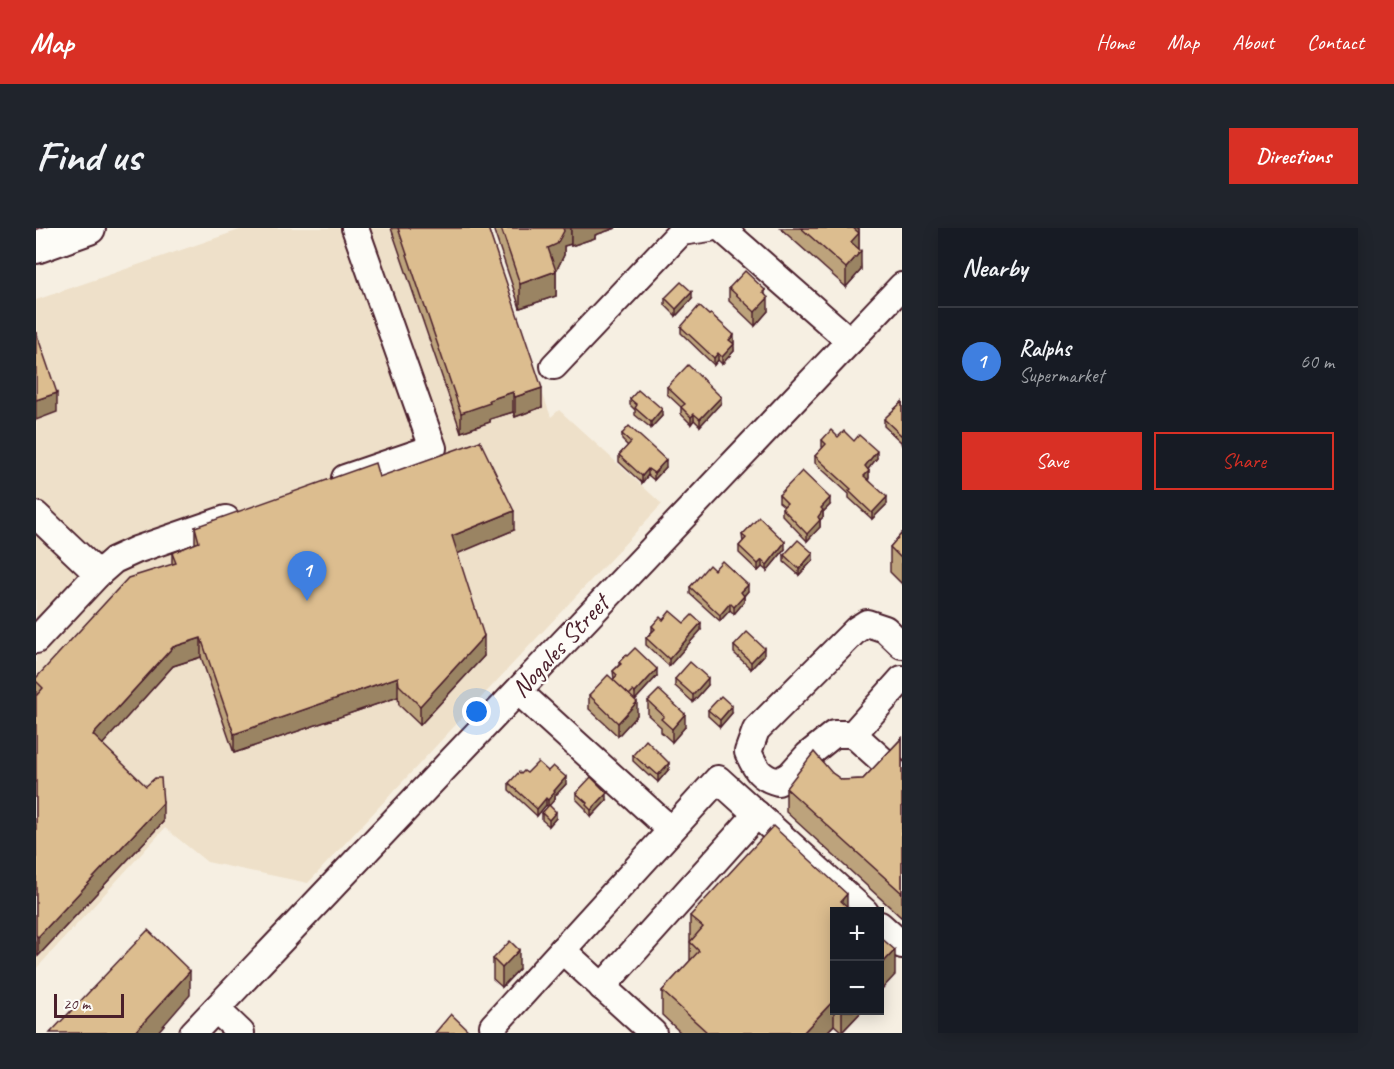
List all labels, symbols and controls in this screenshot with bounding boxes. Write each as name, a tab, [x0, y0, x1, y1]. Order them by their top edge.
text: Map	[30, 25, 73, 60]
text: Home	[1096, 29, 1134, 55]
text: Map	[1167, 29, 1199, 55]
text: About	[1232, 29, 1274, 55]
text: Contact	[1307, 29, 1364, 55]
button: Directions	[1229, 128, 1358, 184]
text: Find us	[36, 130, 141, 183]
text: Nearby	[962, 251, 1027, 284]
text: Ralphs	[1019, 335, 1071, 363]
text: 1	[977, 349, 986, 374]
text: 60 m	[1300, 349, 1334, 374]
text: Supermarket	[1019, 363, 1104, 388]
button: Save	[962, 432, 1142, 490]
button: Share	[1154, 432, 1334, 490]
pin: 1	[288, 552, 326, 601]
street label: Nogales Street	[504, 585, 618, 704]
your location	[462, 697, 491, 726]
map controls	[830, 907, 884, 1015]
button: +	[830, 907, 884, 961]
button: −	[830, 961, 884, 1015]
scale bar	[54, 991, 124, 1018]
text: 20 m	[63, 994, 90, 1014]

